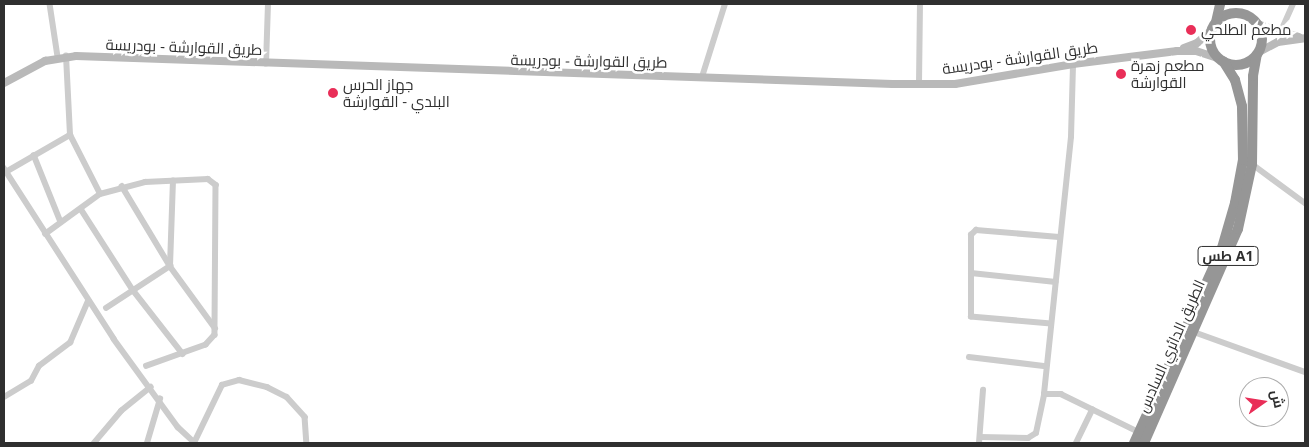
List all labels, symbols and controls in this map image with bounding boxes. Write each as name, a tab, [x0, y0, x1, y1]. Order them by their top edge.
place label: مطعم الطلحي	[1201, 21, 1291, 39]
marker: مطعم الطلحي	[1185, 24, 1197, 36]
street label: طريق القوارشة - بودريسة	[105, 35, 263, 59]
street label: طريق القوارشة - بودريسة	[941, 38, 1099, 78]
street label: طريق القوارشة - بودريسة	[510, 51, 668, 71]
place label: مطعم زهرة القوارشة	[1131, 56, 1204, 91]
marker: مطعم زهرة القوارشة	[1115, 68, 1127, 80]
place label: جهاز الحرس البلدي - القوارشة	[343, 75, 450, 110]
marker: جهاز الحرس البلدي - القوارشة	[327, 87, 339, 99]
road number: طس A1	[1197, 245, 1259, 268]
street label: الطريق الدائري السادس	[1134, 277, 1208, 415]
north arrow	[1239, 377, 1289, 427]
text: ش	[1267, 388, 1289, 410]

